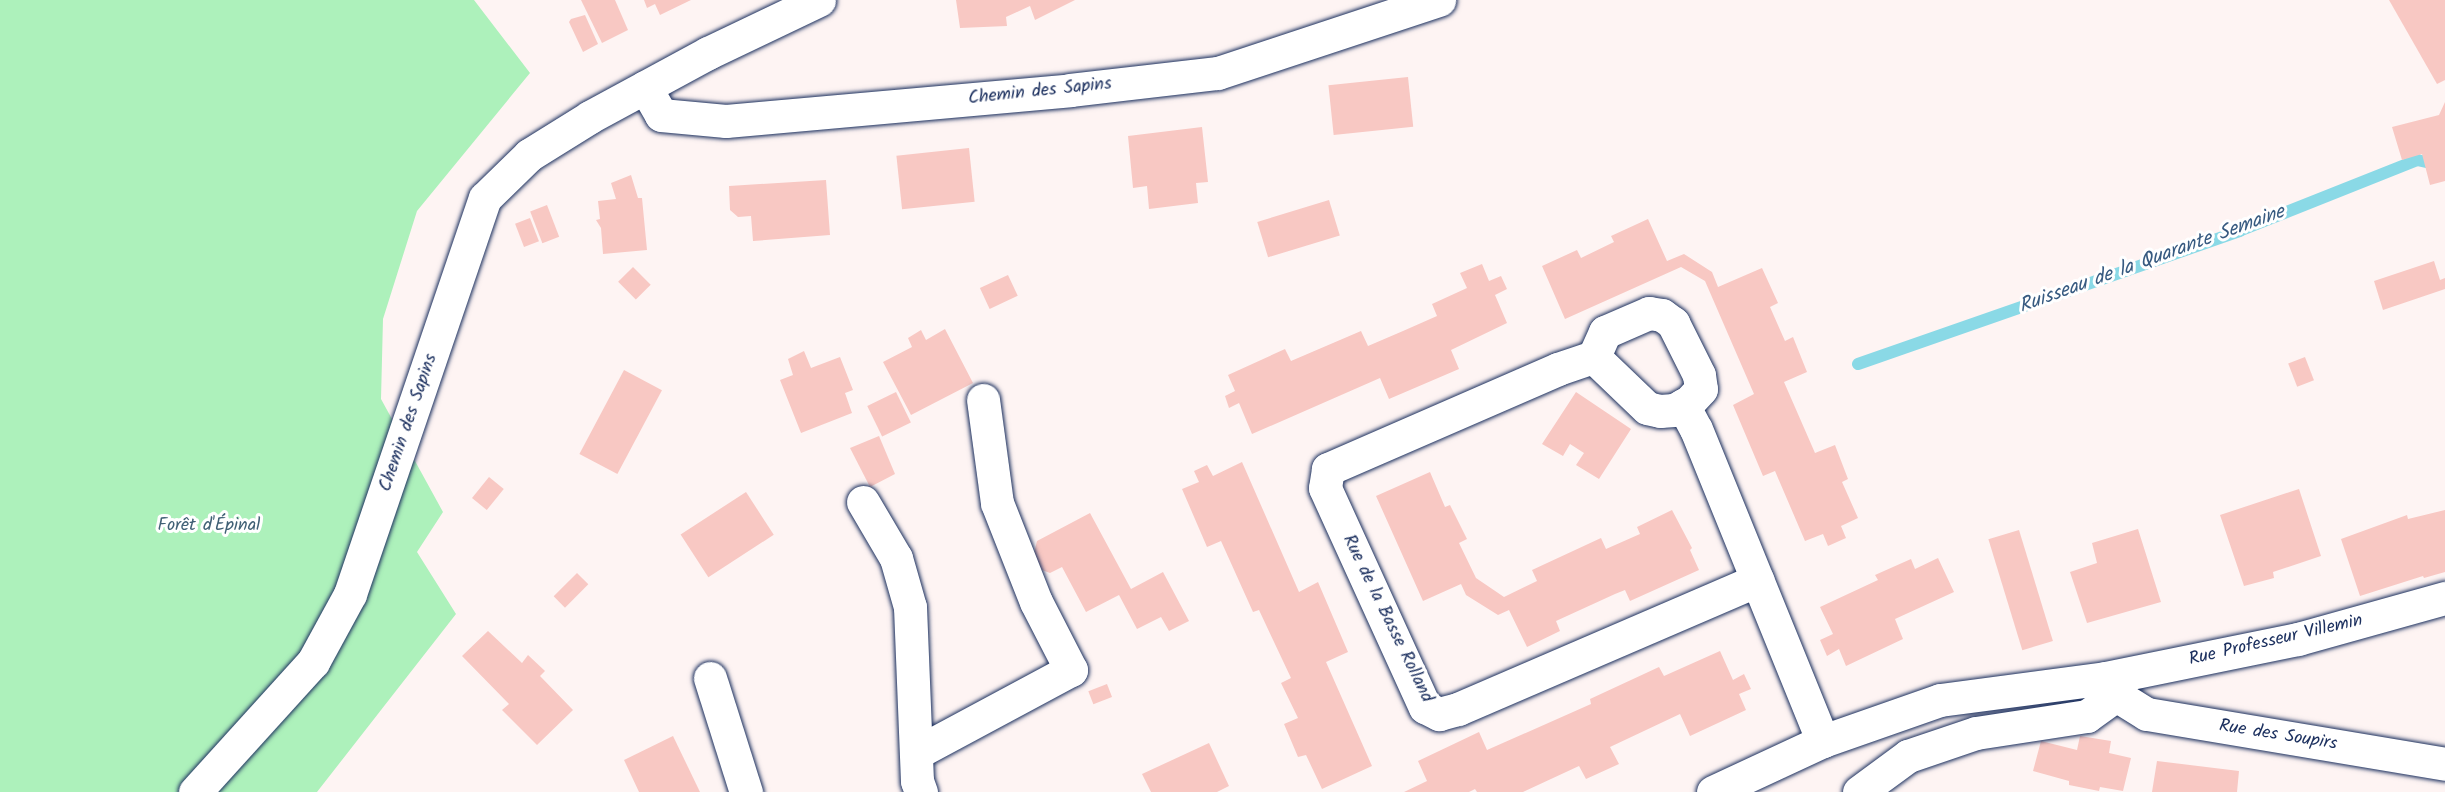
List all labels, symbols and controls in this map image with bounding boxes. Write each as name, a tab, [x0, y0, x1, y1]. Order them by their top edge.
street label: Chemin des Sapins	[967, 74, 1113, 110]
water label: Ruisseau de la Quarante Semaine	[2016, 201, 2288, 319]
street label: Chemin des Sapins	[375, 351, 443, 495]
park label: Forêt d'Épinal	[157, 515, 261, 537]
street label: Rue de la Basse Rolland	[1337, 532, 1437, 706]
street label: Rue Professeur Villemin	[2187, 611, 2365, 671]
street label: Rue des Soupirs	[2217, 716, 2339, 756]

